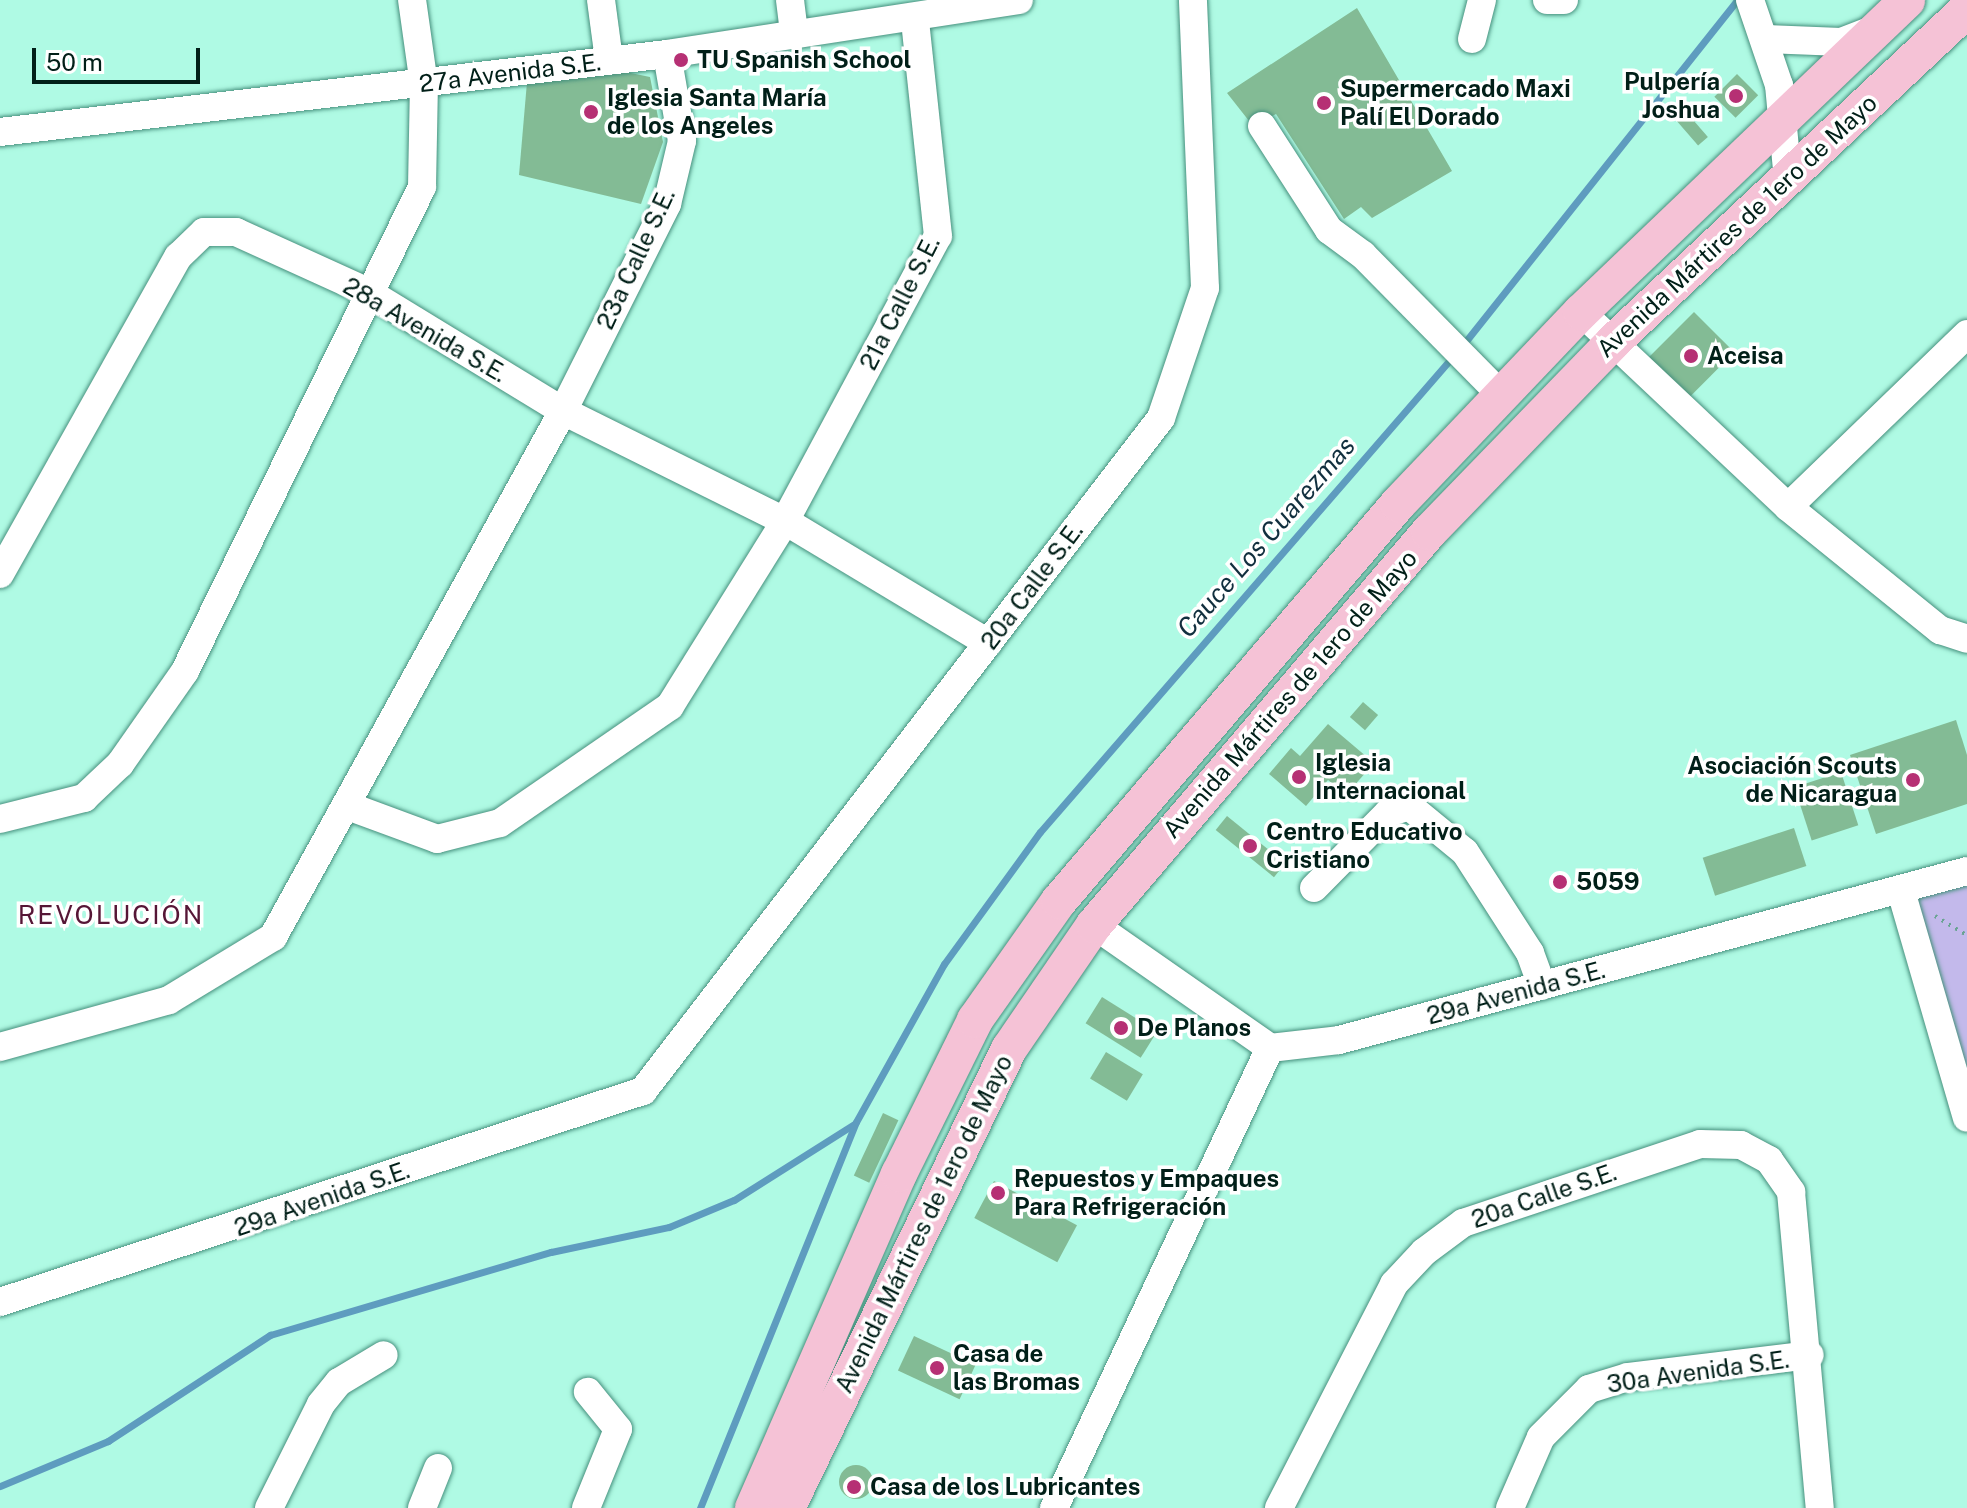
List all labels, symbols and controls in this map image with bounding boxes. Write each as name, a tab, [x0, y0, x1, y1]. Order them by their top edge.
scale bar	[36, 32, 204, 82]
place label: TU Spanish School	[697, 46, 911, 74]
text: 50 m	[46, 48, 103, 76]
street label: 27a Avenida S.E.	[417, 48, 603, 98]
marker: TU Spanish School	[672, 51, 690, 69]
place label: Pulpería Joshua	[1624, 68, 1720, 124]
place label: Supermercado Maxi Palí El Dorado	[1340, 75, 1571, 131]
place label: Iglesia Santa María de los Angeles	[607, 84, 827, 140]
marker: Pulpería Joshua	[1727, 87, 1745, 105]
street label: Avenida Mártires de 1ero de Mayo	[1591, 88, 1883, 364]
marker: Supermercado Maxi Palí El Dorado	[1315, 94, 1333, 112]
marker: Iglesia Santa María de los Angeles	[582, 103, 600, 121]
street label: 23a Calle S.E.	[591, 184, 681, 334]
street label: 21a Calle S.E.	[854, 231, 946, 375]
street label: 28a Avenida S.E.	[338, 272, 512, 388]
place label: Aceisa	[1707, 342, 1784, 370]
marker: Aceisa	[1682, 347, 1700, 365]
water label: Cauce Los Cuarezmas	[1170, 430, 1362, 644]
street label: 20a Calle S.E.	[975, 517, 1089, 655]
street label: Avenida Mártires de 1ero de Mayo	[1157, 544, 1423, 844]
place label: Iglesia Internacional	[1315, 749, 1466, 805]
place label: Asociación Scouts de Nicaragua	[1687, 752, 1897, 808]
marker: Iglesia Internacional	[1290, 768, 1308, 786]
marker: Asociación Scouts de Nicaragua	[1904, 771, 1922, 789]
place label: Centro Educativo Cristiano	[1266, 818, 1463, 874]
marker: Centro Educativo Cristiano	[1241, 837, 1259, 855]
place label: 5059	[1576, 868, 1640, 896]
marker: 5059	[1551, 873, 1569, 891]
district label: REVOLUCIÓN	[18, 899, 204, 931]
street label: 29a Avenida S.E.	[1424, 955, 1608, 1031]
place label: De Planos	[1137, 1014, 1251, 1042]
marker: De Planos	[1112, 1019, 1130, 1037]
street label: Avenida Mártires de 1ero de Mayo	[829, 1050, 1019, 1398]
street label: 29a Avenida S.E.	[231, 1156, 413, 1242]
street label: 20a Calle S.E.	[1468, 1158, 1620, 1234]
place label: Repuestos y Empaques Para Refrigeración	[1014, 1165, 1280, 1221]
marker: Repuestos y Empaques Para Refrigeración	[989, 1184, 1007, 1202]
place label: Casa de las Bromas	[953, 1340, 1080, 1396]
street label: 30a Avenida S.E.	[1605, 1345, 1791, 1399]
marker: Casa de las Bromas	[928, 1359, 946, 1377]
place label: Casa de los Lubricantes	[870, 1473, 1141, 1501]
marker: Casa de los Lubricantes	[845, 1478, 863, 1496]

